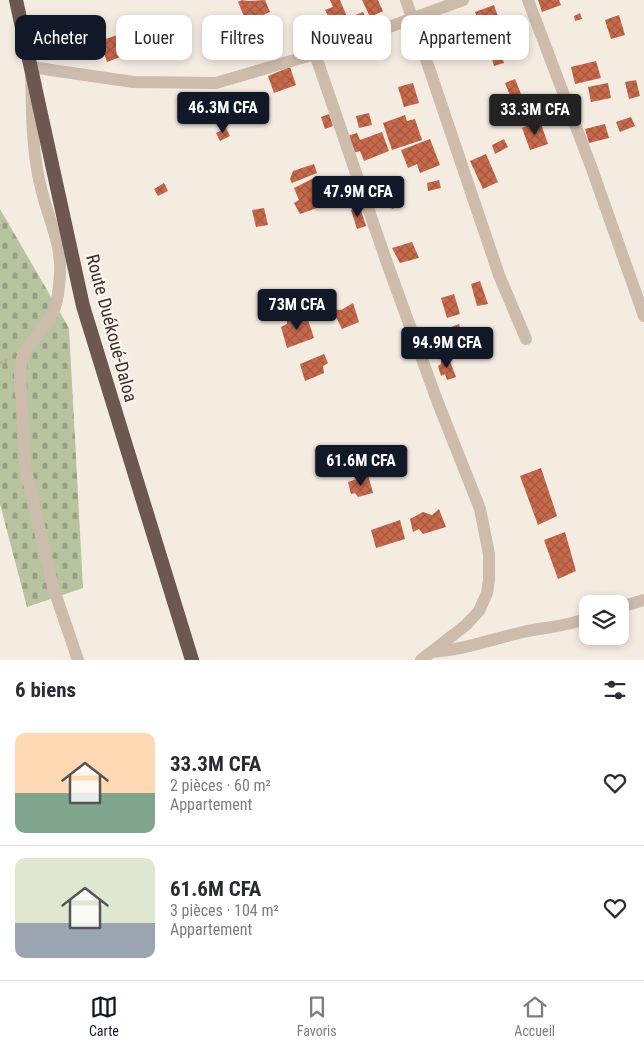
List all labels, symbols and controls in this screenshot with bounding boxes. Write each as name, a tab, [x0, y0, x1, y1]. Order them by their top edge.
chip: Acheter	[15, 15, 106, 60]
chip: Louer	[116, 15, 192, 60]
chip: Filtres	[202, 15, 283, 60]
chip: Nouveau	[293, 15, 391, 60]
chip: Appartement	[401, 15, 529, 60]
pin: 46.3M CFA	[166, 92, 280, 134]
pin: 33.3M CFA	[478, 94, 592, 136]
text: 46.3M CFA	[188, 98, 258, 117]
text: 33.3M CFA	[500, 100, 570, 119]
pin: 47.9M CFA	[301, 176, 415, 218]
text: 47.9M CFA	[323, 182, 393, 201]
street label: Route Duékoué-Daloa	[82, 252, 142, 404]
pin: 73M CFA	[251, 288, 343, 331]
text: 73M CFA	[269, 295, 325, 314]
pin: 94.9M CFA	[390, 326, 504, 369]
text: 94.9M CFA	[412, 333, 482, 352]
pin: 61.6M CFA	[304, 444, 418, 487]
text: 61.6M CFA	[326, 451, 396, 470]
map controls	[579, 595, 629, 645]
button: layers	[579, 595, 629, 645]
icon: filters	[601, 676, 629, 704]
text: 6 biens	[15, 678, 76, 702]
text: 33.3M CFA	[170, 752, 261, 776]
icon: home	[55, 753, 115, 813]
icon: heart	[601, 769, 629, 797]
text: 2 pièces · 60 m²	[170, 776, 271, 795]
text: Appartement	[170, 795, 252, 814]
text: 61.6M CFA	[170, 877, 261, 901]
icon: home	[55, 878, 115, 938]
icon: heart	[601, 894, 629, 922]
text: 3 pièces · 104 m²	[170, 901, 279, 920]
text: Appartement	[170, 920, 252, 939]
tab: Carte	[89, 993, 119, 1039]
tab: Favoris	[297, 993, 337, 1039]
tab: Accueil	[514, 993, 555, 1039]

